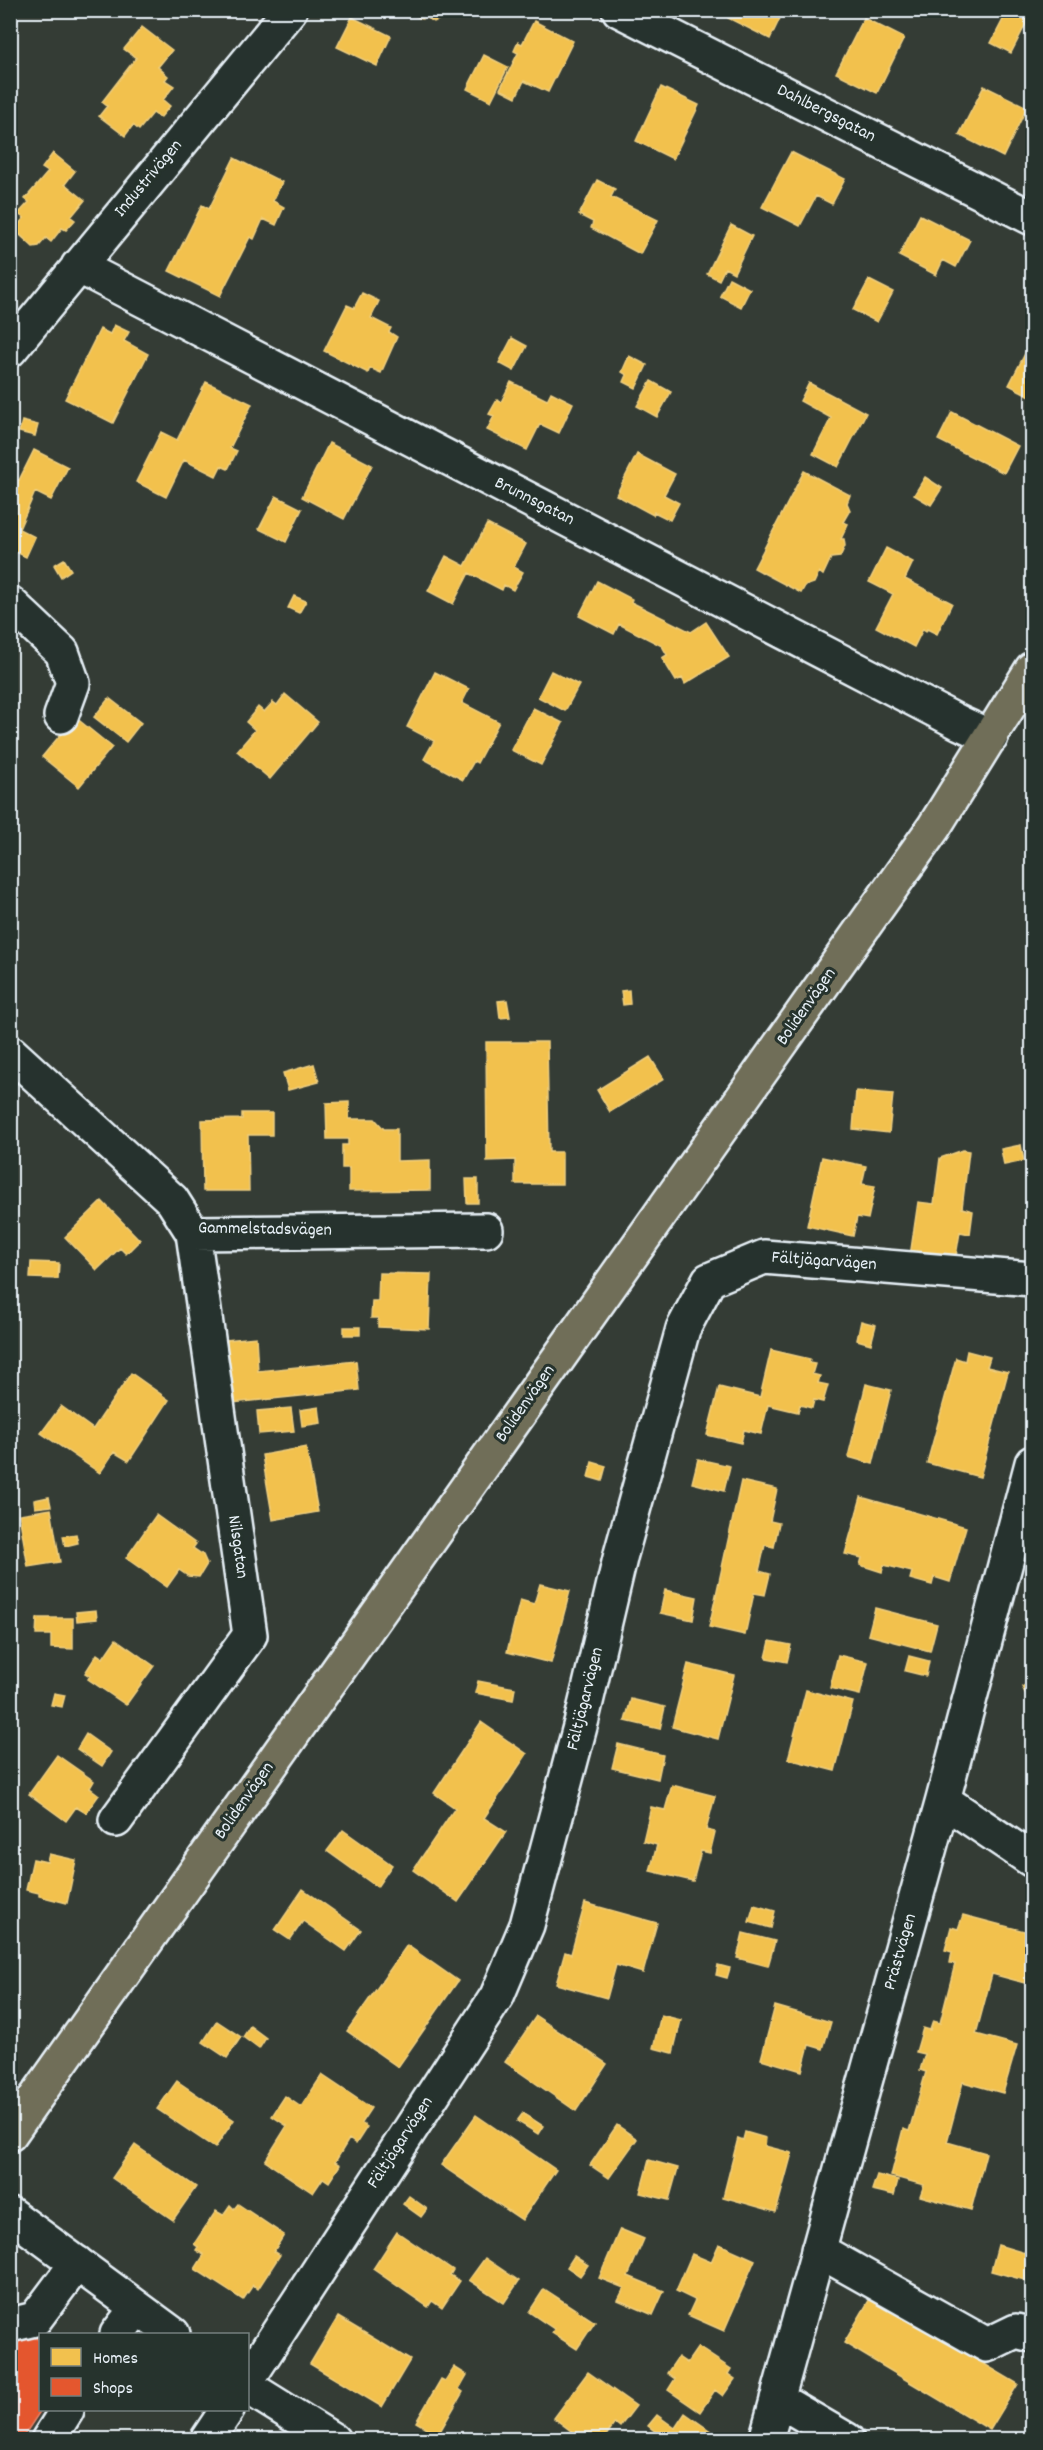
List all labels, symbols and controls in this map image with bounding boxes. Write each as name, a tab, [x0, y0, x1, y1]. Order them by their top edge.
street label: Dahlbergsgatan	[772, 78, 880, 150]
street label: Industrivägen	[109, 135, 189, 223]
street label: Brunnsgatan	[490, 471, 578, 533]
street label: Bolidenvägen	[771, 963, 843, 1051]
street label: Gammelstadsvägen	[198, 1216, 332, 1244]
street label: Fältjägarvägen	[771, 1246, 877, 1278]
street label: Bolidenvägen	[490, 1360, 562, 1448]
street label: Nilsgatan	[220, 1514, 254, 1580]
street label: Fältjägarvägen	[561, 1645, 611, 1753]
street label: Bolidenvägen	[209, 1757, 281, 1845]
street label: Prästvägen	[878, 1911, 924, 1993]
street label: Fältjägarvägen	[362, 2092, 440, 2194]
legend	[39, 2333, 249, 2411]
text: Homes	[93, 2347, 138, 2372]
text: Shops	[93, 2377, 133, 2402]

